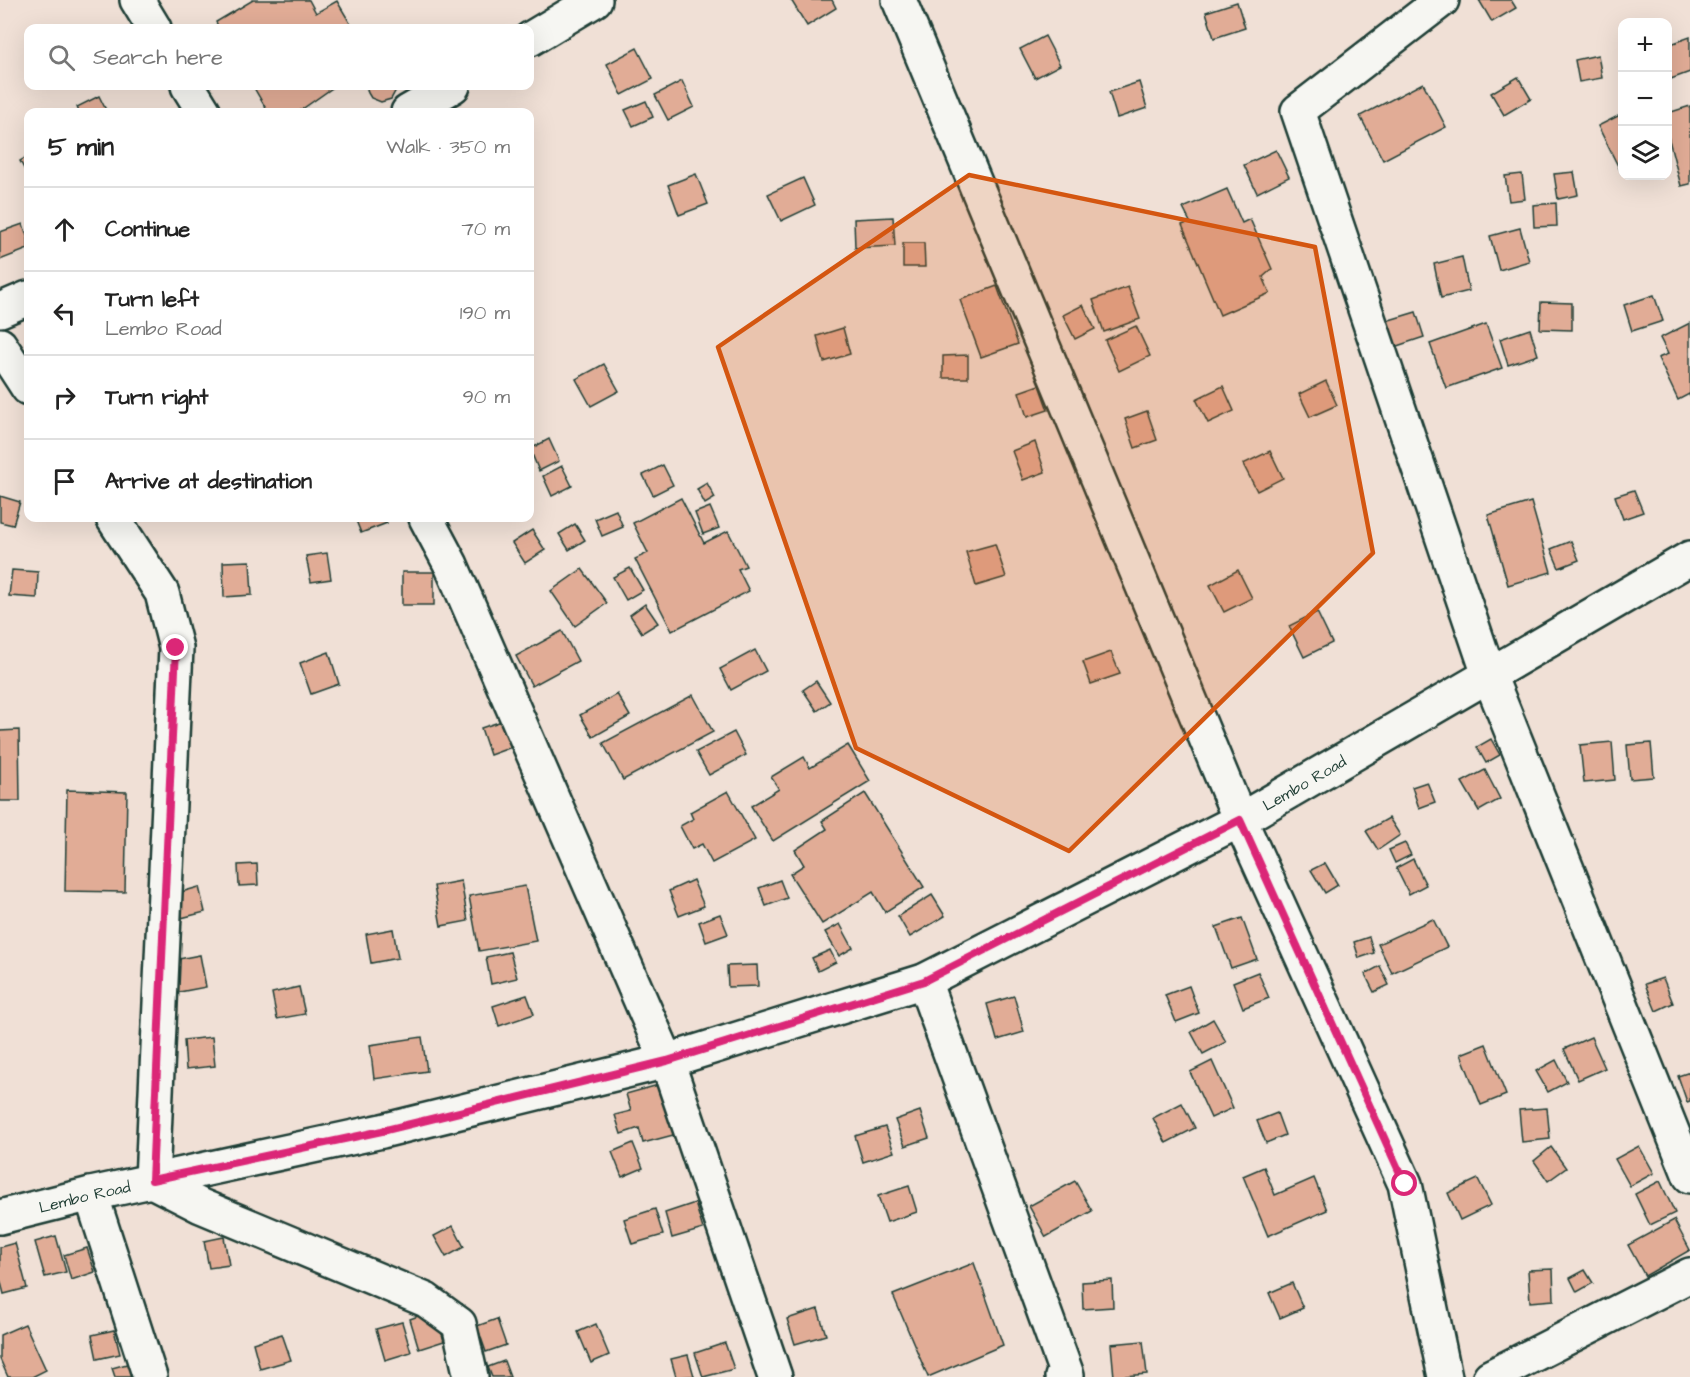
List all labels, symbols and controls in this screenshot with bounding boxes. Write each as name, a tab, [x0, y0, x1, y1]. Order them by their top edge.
map controls	[1618, 18, 1672, 180]
button: +	[1618, 18, 1672, 72]
search box	[24, 24, 534, 90]
icon: search	[45, 41, 78, 74]
text: Search here	[93, 42, 223, 73]
button: −	[1618, 72, 1672, 126]
button: layers	[1618, 126, 1672, 180]
text: 5 min	[48, 129, 114, 165]
text: Walk · 350 m	[386, 133, 510, 161]
icon: ahead	[48, 213, 81, 246]
text: Continue	[105, 214, 190, 245]
text: 70 m	[462, 215, 510, 243]
text: Turn left	[105, 284, 199, 315]
icon: left	[48, 297, 81, 330]
text: 190 m	[460, 299, 510, 327]
text: Lembo Road	[105, 315, 222, 343]
icon: right	[48, 381, 81, 414]
text: Turn right	[105, 382, 208, 413]
text: 90 m	[462, 383, 510, 411]
icon: arrive	[48, 465, 81, 498]
text: Arrive at destination	[105, 466, 312, 497]
route end	[162, 634, 188, 660]
street label: Lembo Road	[1259, 751, 1350, 817]
route start	[1391, 1170, 1417, 1196]
street label: Lembo Road	[37, 1176, 132, 1219]

